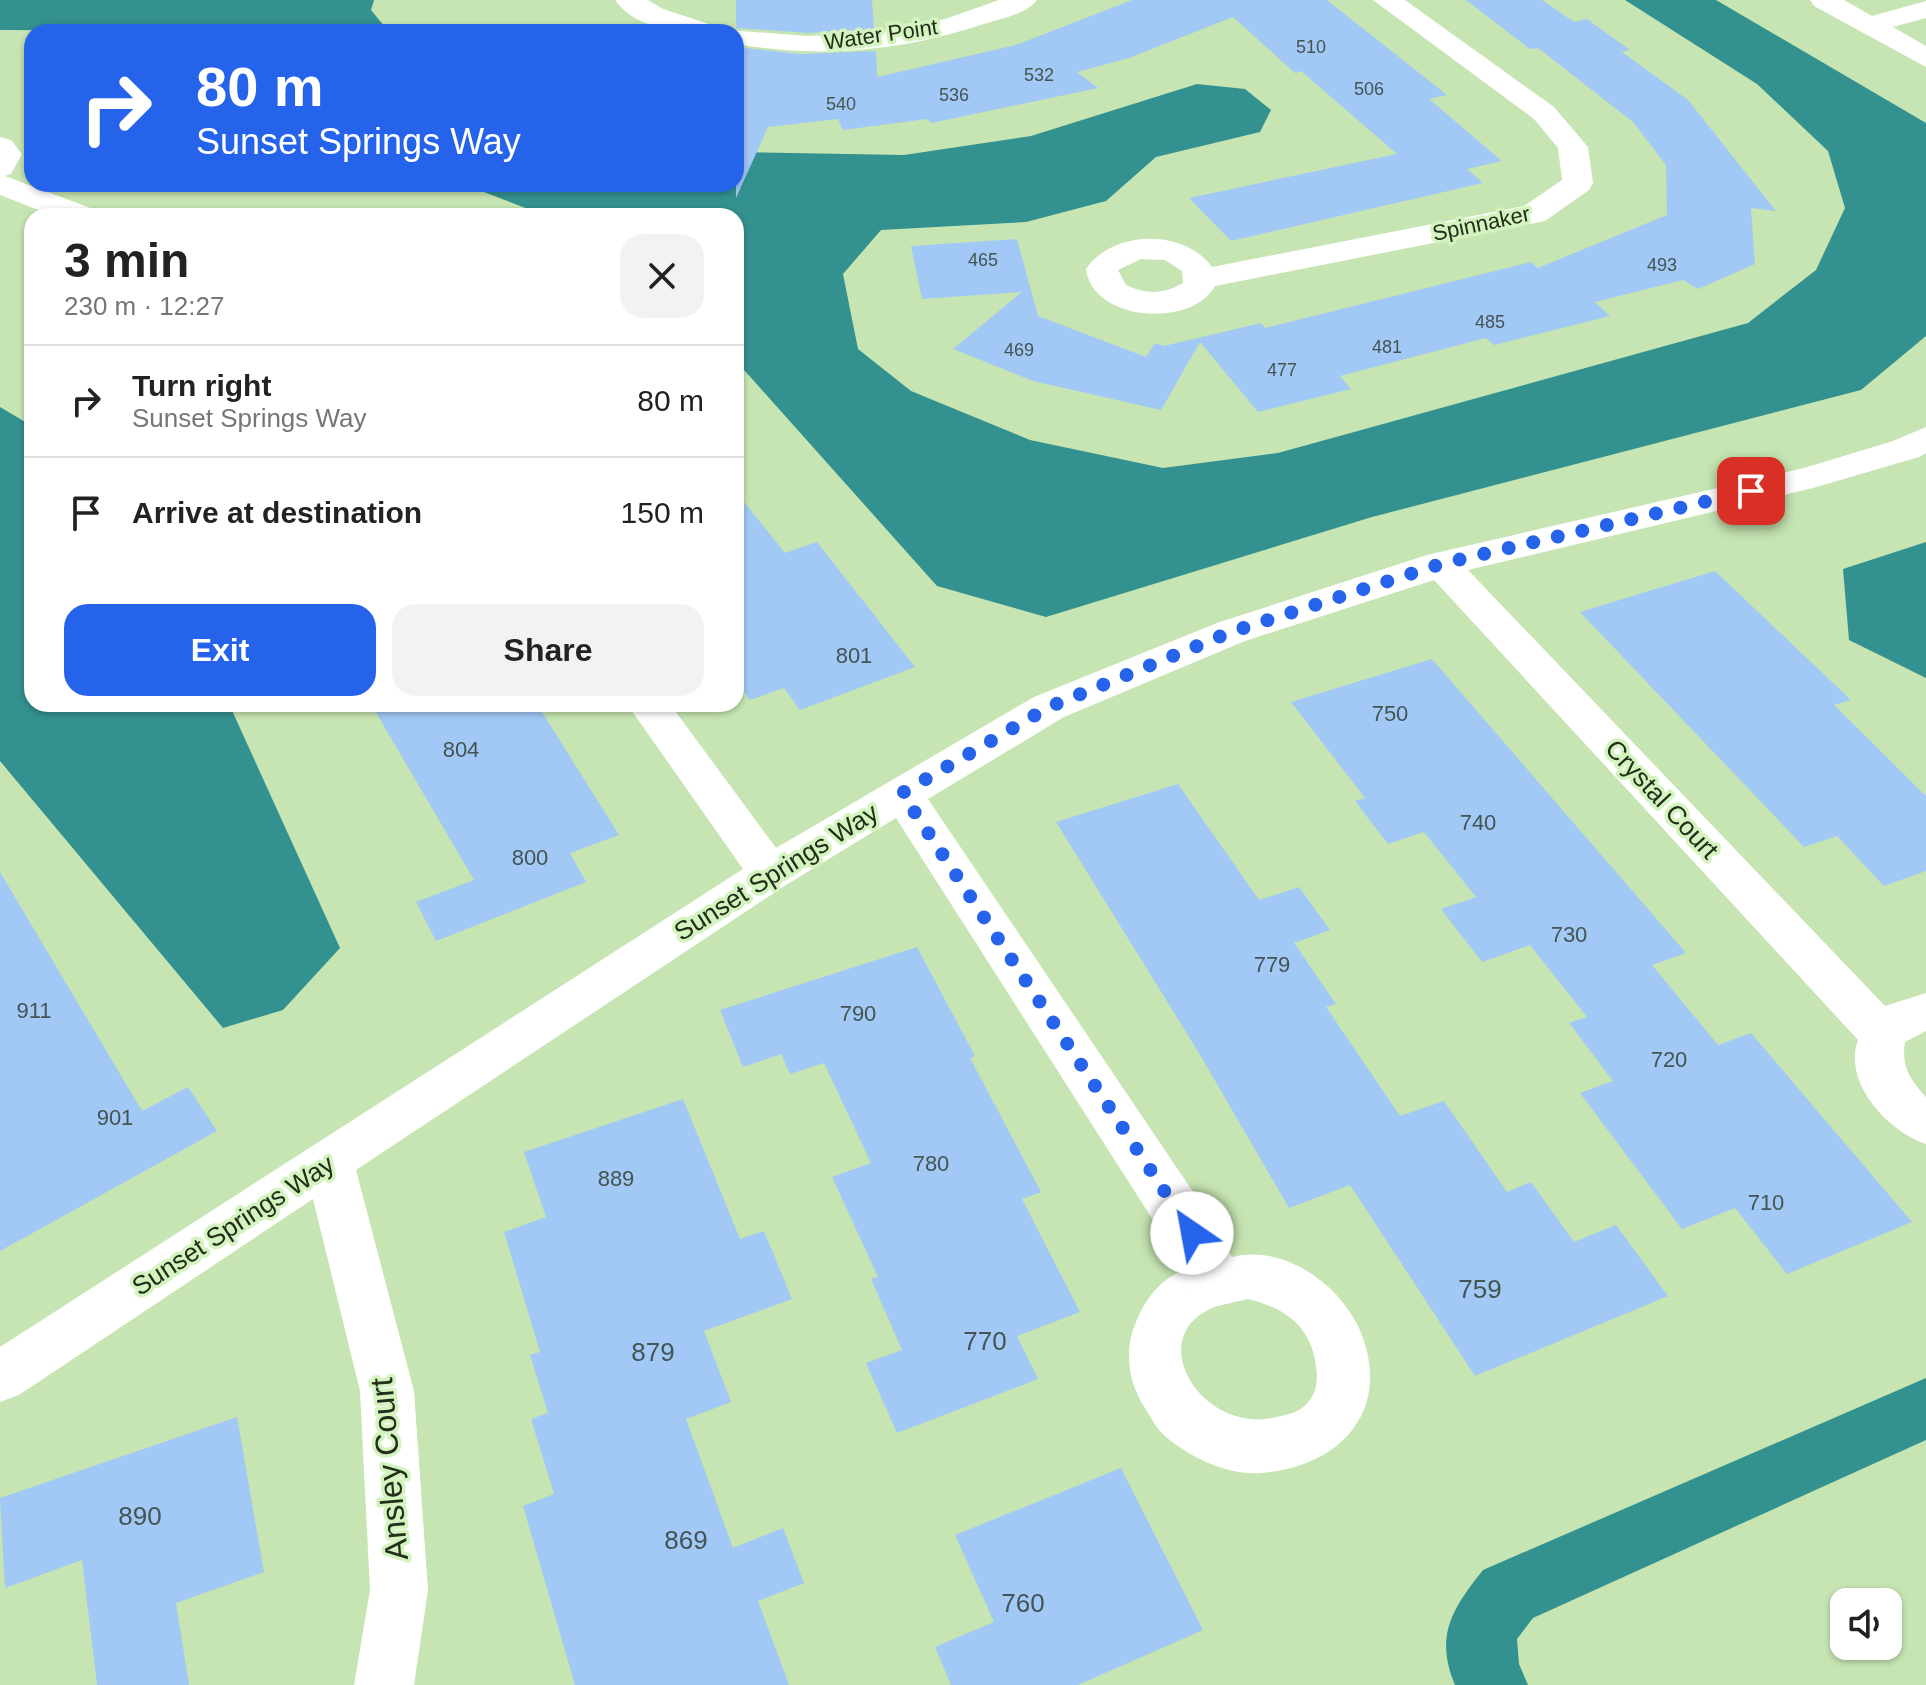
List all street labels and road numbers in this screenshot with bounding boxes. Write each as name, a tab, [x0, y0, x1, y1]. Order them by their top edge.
street label: Water Point	[823, 14, 939, 55]
street label: Spinnaker	[1430, 201, 1532, 246]
street label: Crystal Court	[1599, 733, 1725, 865]
street label: Sunset Springs Way	[669, 797, 883, 947]
street label: Sunset Springs Way	[126, 1149, 340, 1301]
street label: Ansley Court	[363, 1376, 415, 1562]

